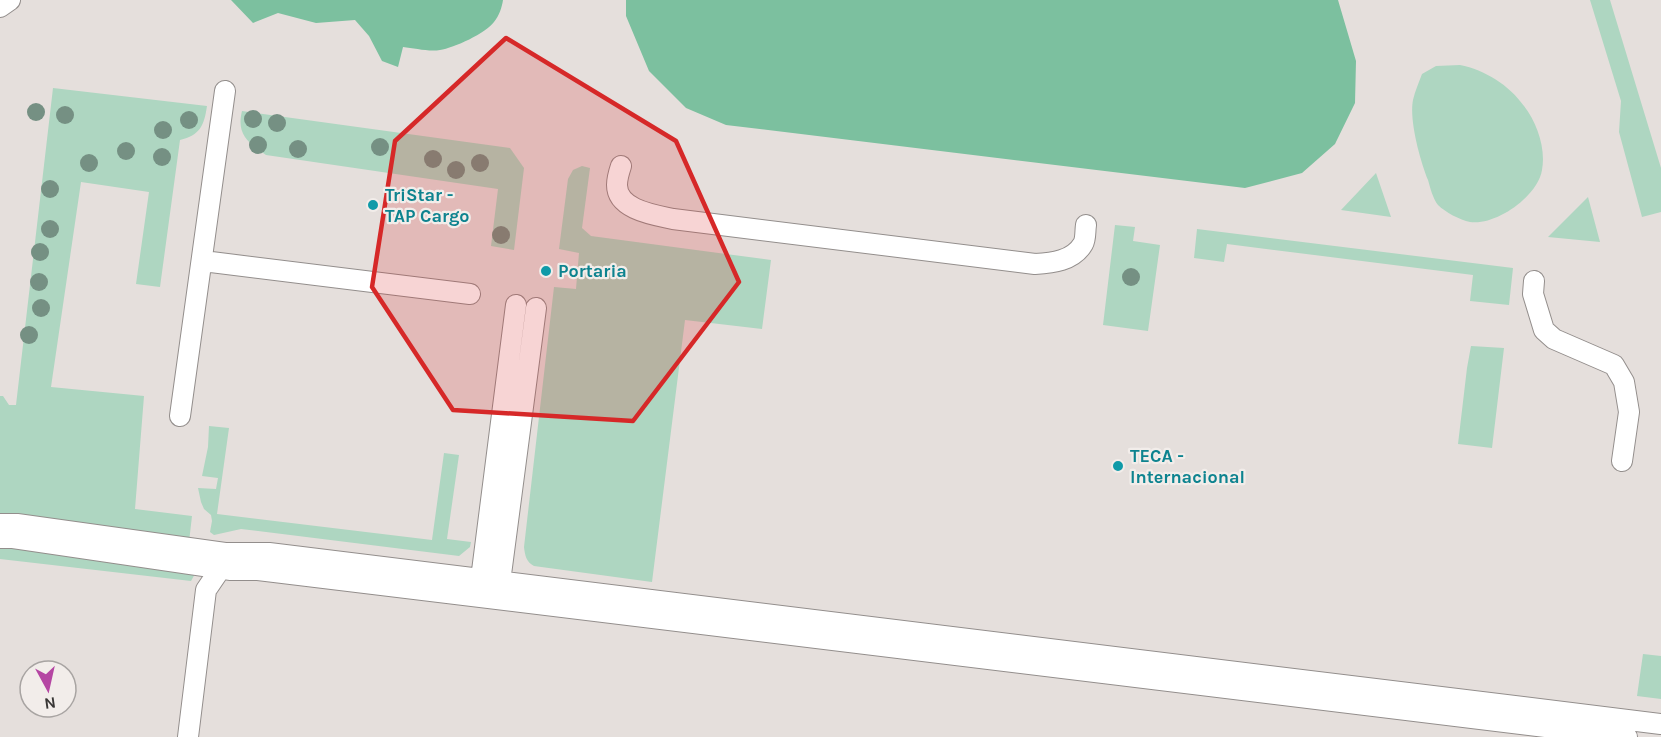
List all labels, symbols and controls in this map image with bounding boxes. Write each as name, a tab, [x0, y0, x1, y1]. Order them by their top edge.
place label: TriStar - TAP Cargo	[385, 184, 470, 227]
marker: TriStar - TAP Cargo	[366, 198, 380, 212]
place label: Portaria	[558, 260, 627, 282]
marker: Portaria	[539, 264, 553, 278]
place label: TECA - Internacional	[1130, 445, 1245, 488]
marker: TECA - Internacional	[1111, 459, 1125, 473]
north arrow	[18, 659, 78, 719]
text: N	[43, 693, 57, 714]

